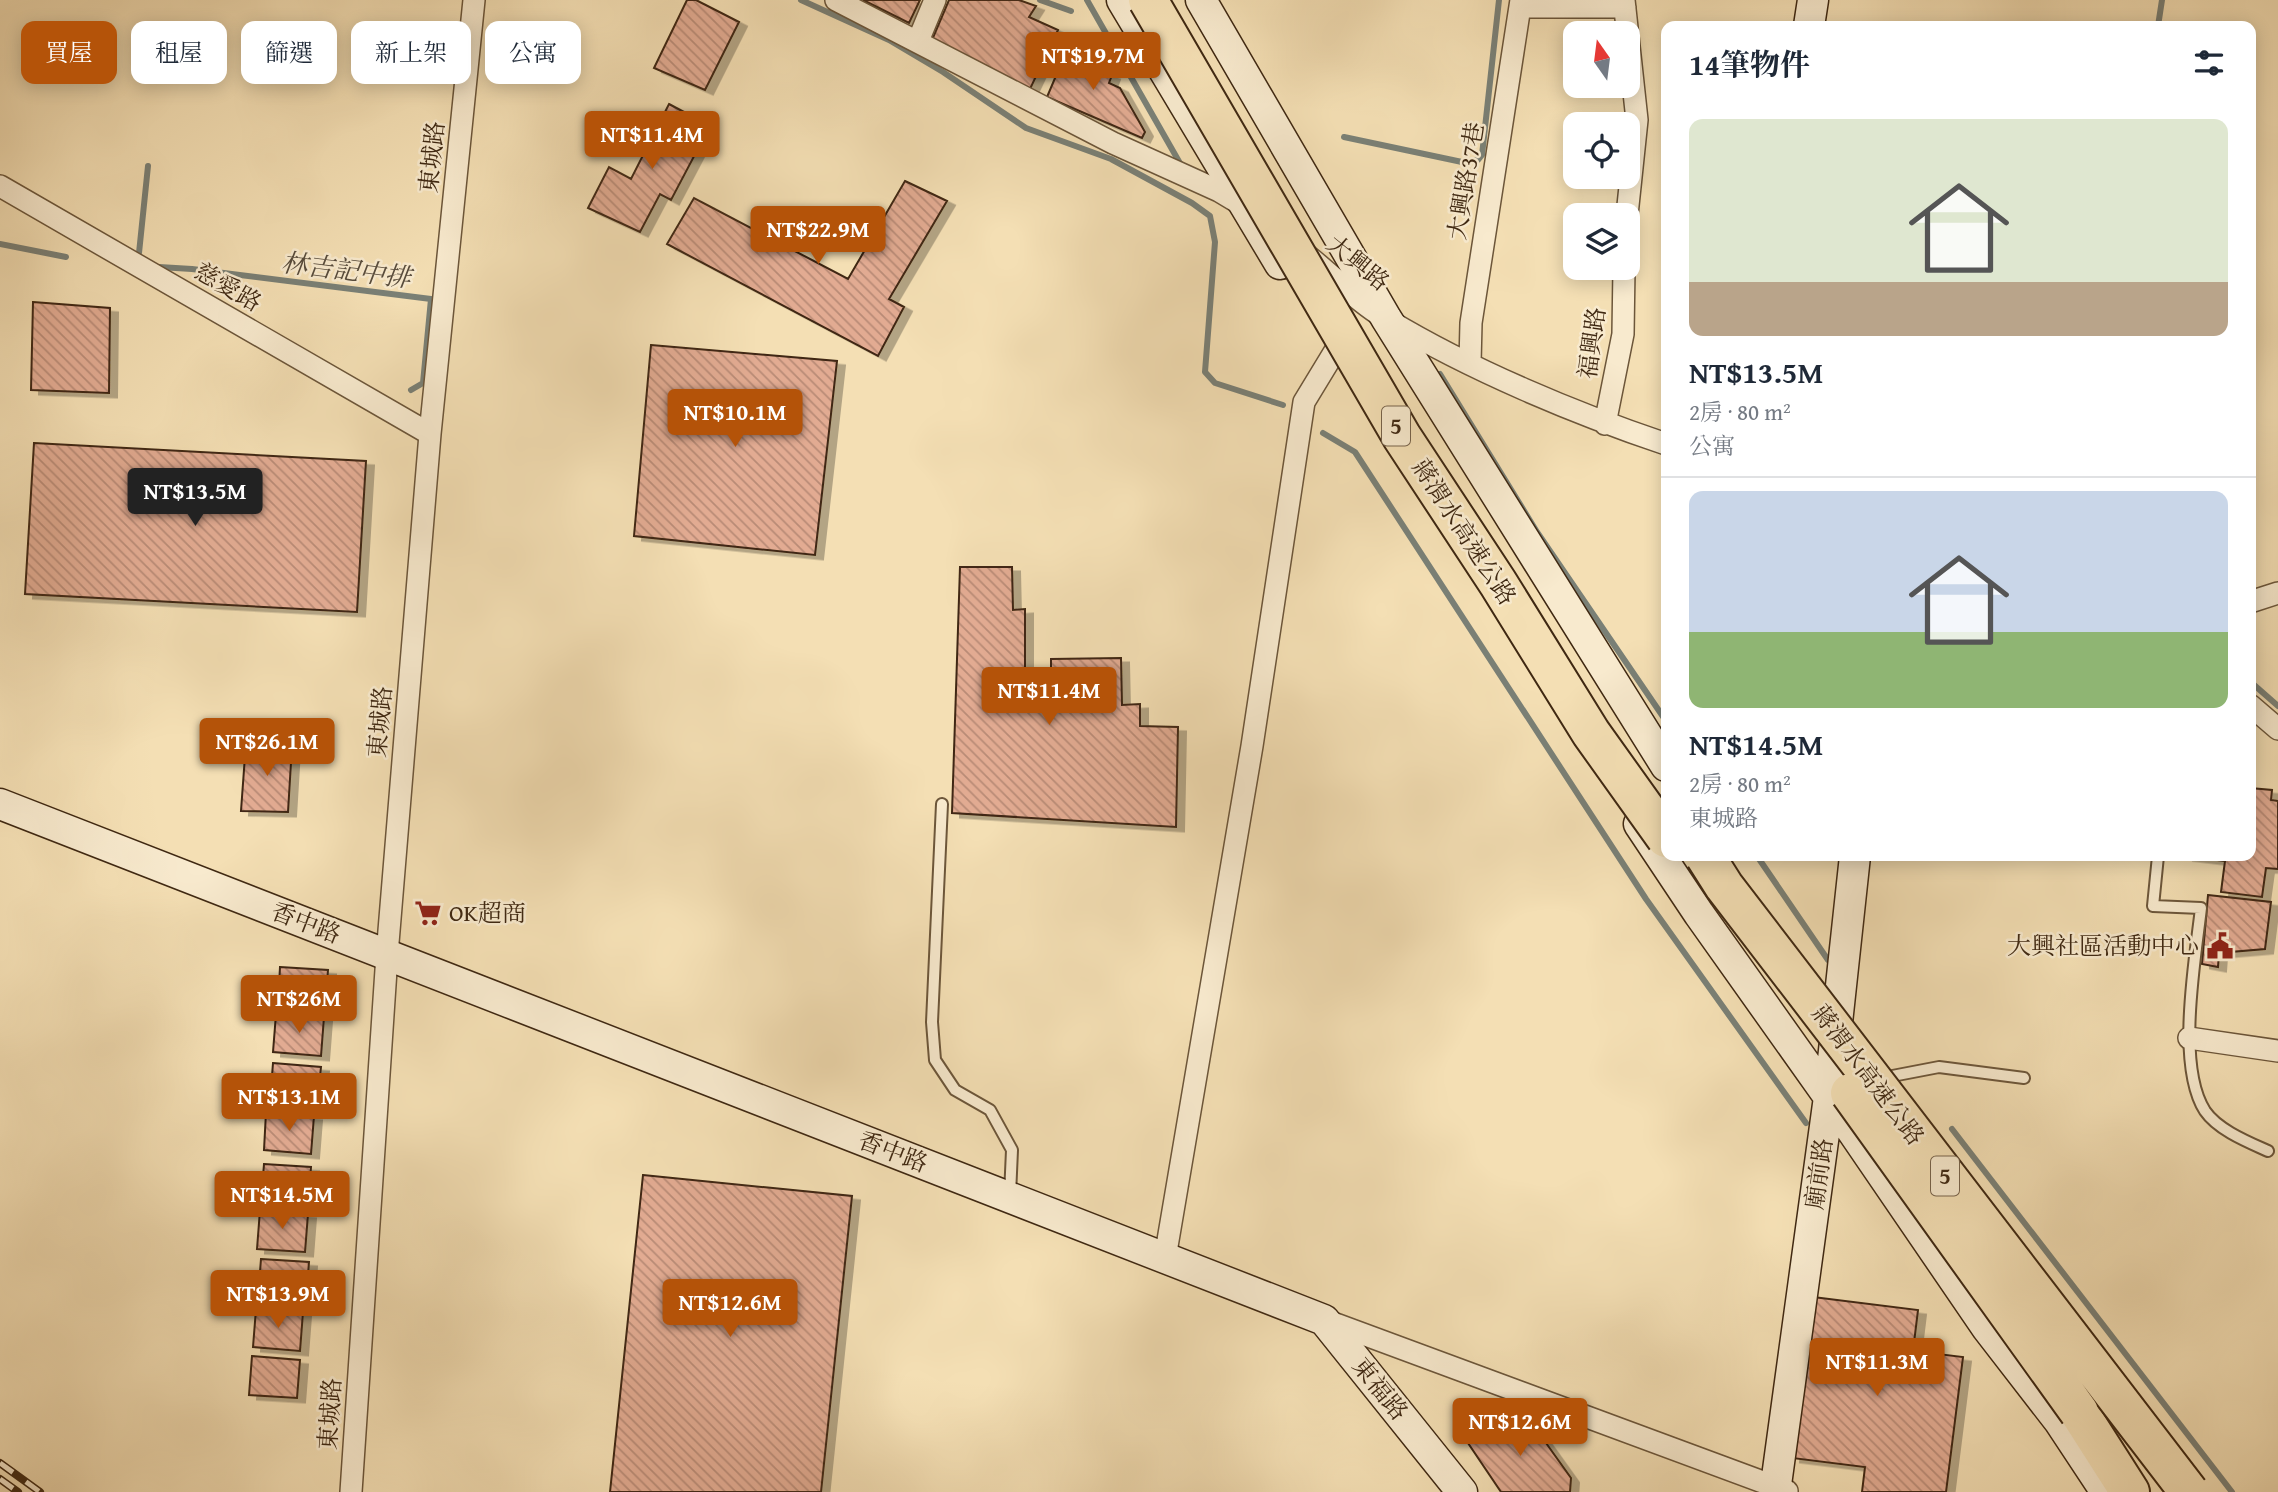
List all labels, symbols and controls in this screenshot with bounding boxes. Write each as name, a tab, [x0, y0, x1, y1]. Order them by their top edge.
chip: 買屋	[21, 21, 117, 84]
chip: 租屋	[131, 21, 227, 84]
chip: 篩選	[241, 21, 337, 84]
chip: 新上架	[351, 21, 471, 84]
chip: 公寓	[485, 21, 581, 84]
north arrow	[1563, 21, 1640, 98]
map controls	[1563, 21, 1640, 280]
pin: NT$19.7M	[1021, 32, 1165, 92]
text: NT$19.7M	[1042, 38, 1144, 71]
text: 14筆物件	[1689, 42, 1810, 86]
icon: filters	[2190, 44, 2228, 82]
pin: NT$11.4M	[580, 111, 724, 171]
button: locate	[1563, 112, 1640, 189]
text: NT$11.4M	[601, 117, 703, 150]
street label: 東城路	[410, 119, 453, 195]
street label: 大興路37巷	[1439, 119, 1492, 242]
icon: home	[1896, 165, 2022, 291]
button: layers	[1563, 203, 1640, 280]
pin: NT$22.9M	[746, 206, 890, 266]
text: NT$22.9M	[767, 212, 869, 245]
street label: 大興路	[1319, 226, 1397, 299]
water label: 林吉記中排	[279, 242, 417, 297]
street label: 慈愛路	[188, 253, 268, 320]
street label: 福興路	[1569, 305, 1614, 381]
text: NT$13.5M	[1689, 350, 1823, 394]
pin: NT$10.1M	[663, 390, 807, 449]
text: NT$10.1M	[684, 395, 786, 428]
text: 2房 · 80 m²	[1689, 395, 1791, 428]
road number: 5	[1382, 406, 1410, 446]
text: 公寓	[1689, 429, 1735, 462]
street label: 蔣渭水高速公路	[1404, 452, 1525, 612]
pin: NT$13.5M	[123, 468, 267, 528]
text: NT$13.5M	[144, 474, 246, 507]
icon: home	[1896, 537, 2022, 663]
pin: NT$11.4M	[977, 668, 1121, 727]
text: NT$11.4M	[998, 673, 1100, 706]
street label: 東城路	[359, 685, 400, 759]
pin: NT$26.1M	[195, 718, 339, 778]
text: NT$14.5M	[1689, 722, 1823, 766]
text: NT$26.1M	[216, 724, 318, 757]
text: 2房 · 80 m²	[1689, 767, 1791, 800]
text: 東城路	[1689, 801, 1758, 834]
street label: 香中路	[266, 893, 346, 952]
place label: OK超商	[449, 895, 526, 930]
supermarket icon: OK超商	[413, 898, 443, 928]
place label: 大興社區活動中心	[2007, 928, 2199, 963]
public building icon: 大興社區活動中心	[2205, 931, 2235, 961]
pin: NT$26M	[242, 976, 356, 1035]
text: NT$26M	[257, 981, 341, 1014]
street label: 蔣渭水高速公路	[1804, 997, 1933, 1152]
pin: NT$13.1M	[217, 1074, 361, 1133]
text: NT$13.1M	[238, 1079, 340, 1112]
street label: 香中路	[853, 1122, 933, 1181]
street label: 廟前路	[1796, 1136, 1841, 1212]
road number: 5	[1931, 1156, 1959, 1196]
pin: NT$14.5M	[210, 1172, 354, 1231]
text: NT$14.5M	[231, 1177, 333, 1210]
pin: NT$13.9M	[206, 1270, 350, 1330]
text: NT$13.9M	[227, 1276, 329, 1309]
pin: NT$12.6M	[658, 1280, 802, 1339]
text: NT$12.6M	[679, 1285, 781, 1318]
pin: NT$11.3M	[1805, 1338, 1949, 1398]
text: NT$11.3M	[1826, 1344, 1928, 1377]
street label: 東福路	[1344, 1350, 1417, 1428]
street label: 東城路	[310, 1377, 349, 1451]
pin: NT$12.6M	[1448, 1398, 1592, 1458]
text: NT$12.6M	[1469, 1404, 1571, 1437]

